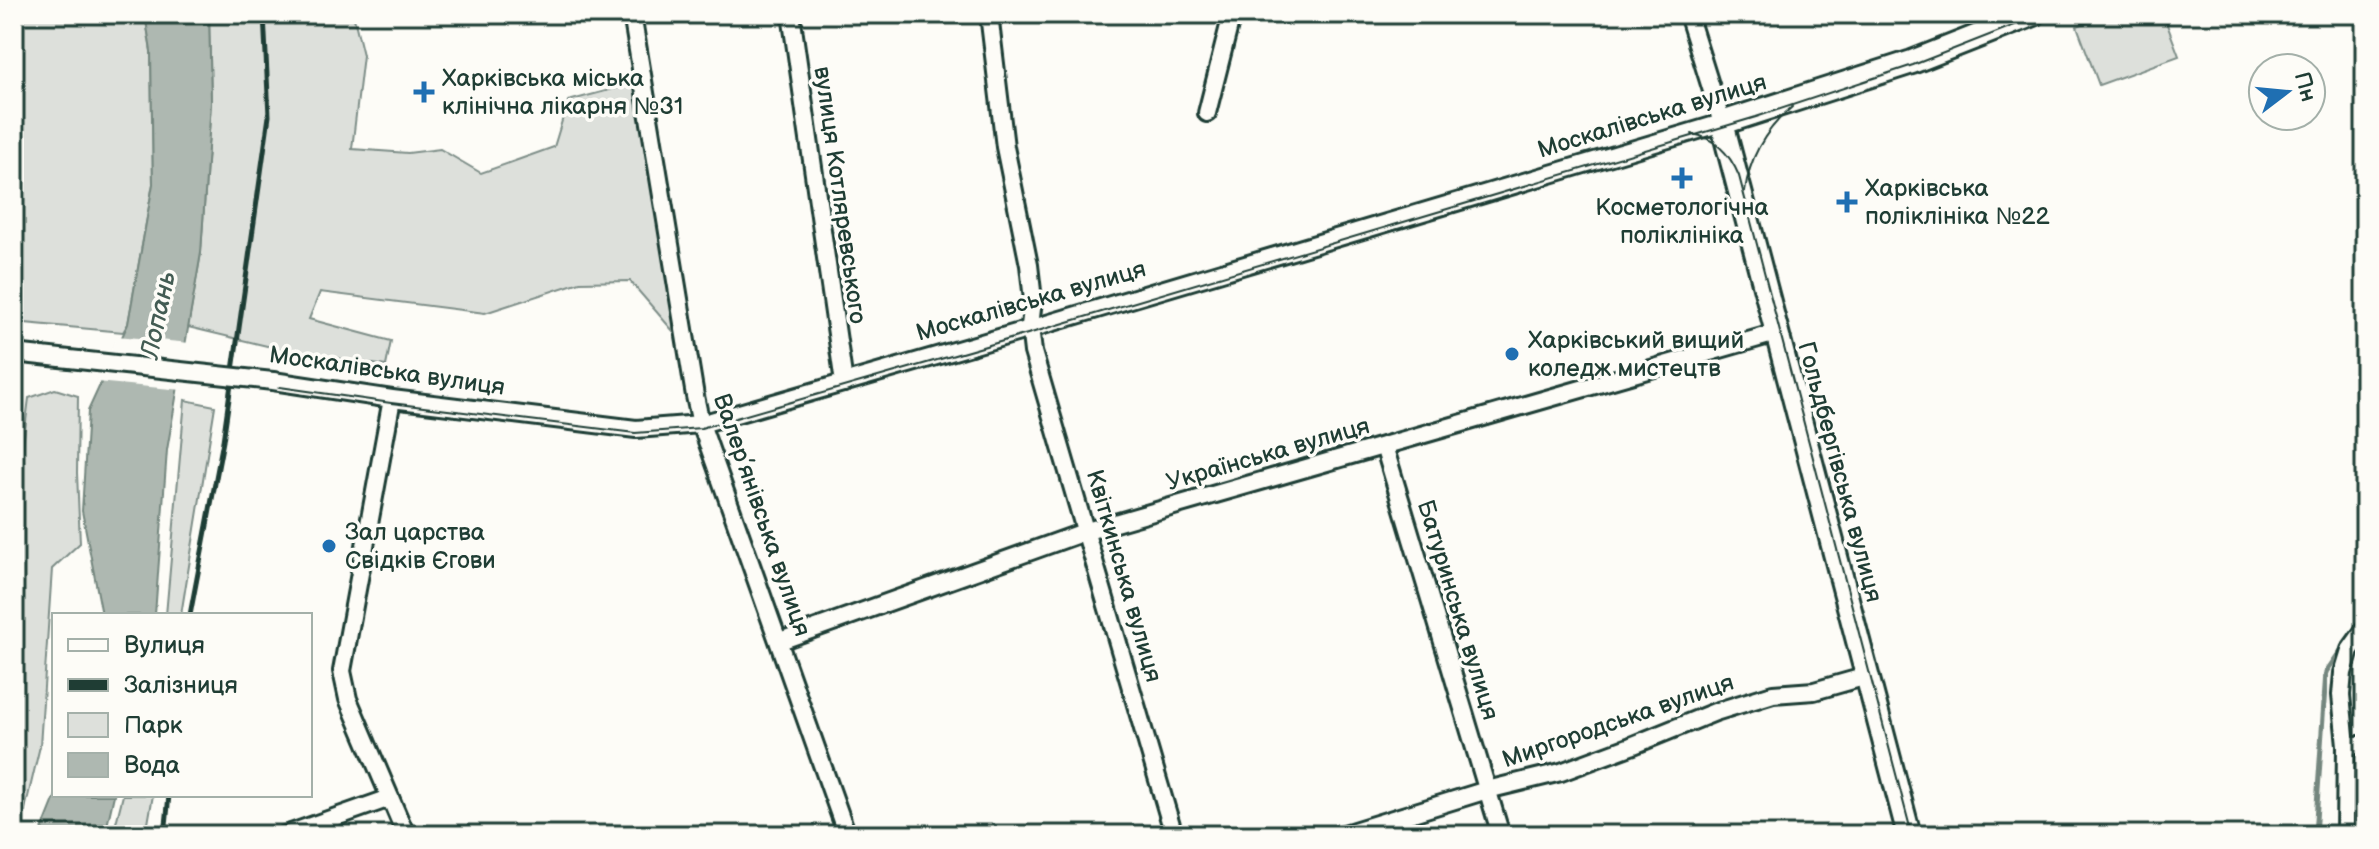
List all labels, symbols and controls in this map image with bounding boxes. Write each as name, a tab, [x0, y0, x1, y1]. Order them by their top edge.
north arrow	[2247, 52, 2327, 132]
place label: Харківська міська клінічна лікарня №31	[442, 64, 683, 121]
street label: вулиця Котляревського	[808, 64, 872, 326]
street label: Москалівська вулиця	[1534, 67, 1770, 165]
text: Пн	[2288, 69, 2322, 105]
marker: Харківська міська клінічна лікарня №31	[413, 81, 435, 103]
marker: Косметологічна поліклініка	[1671, 167, 1693, 189]
place label: Харківська поліклініка №22	[1865, 174, 2050, 231]
marker: Харківська поліклініка №22	[1836, 191, 1858, 213]
place label: Косметологічна поліклініка	[1595, 193, 1769, 250]
street label: Москалівська вулиця	[913, 254, 1149, 348]
water label: Лопань	[134, 269, 183, 363]
place label: Харківський вищий коледж мистецтв	[1528, 326, 1744, 383]
street label: Гольдбергівська вулиця	[1791, 339, 1889, 605]
street label: Москалівська вулиця	[267, 340, 507, 402]
marker: Харківський вищий коледж мистецтв	[1503, 345, 1521, 363]
street label: Валер’янівська вулиця	[707, 390, 817, 640]
street label: Українська вулиця	[1163, 411, 1373, 497]
street label: Квіткинська вулиця	[1080, 466, 1168, 686]
street label: Батуринська вулиця	[1411, 497, 1505, 723]
place label: Зал царства Свідків Єгови	[345, 518, 496, 575]
marker: Зал царства Свідків Єгови	[320, 537, 338, 555]
legend	[52, 613, 312, 797]
text: Вулиця	[124, 631, 205, 660]
street label: Миргородська вулиця	[1498, 668, 1738, 774]
text: Залізниця	[124, 671, 238, 700]
text: Парк	[124, 711, 183, 740]
text: Вода	[124, 751, 180, 780]

